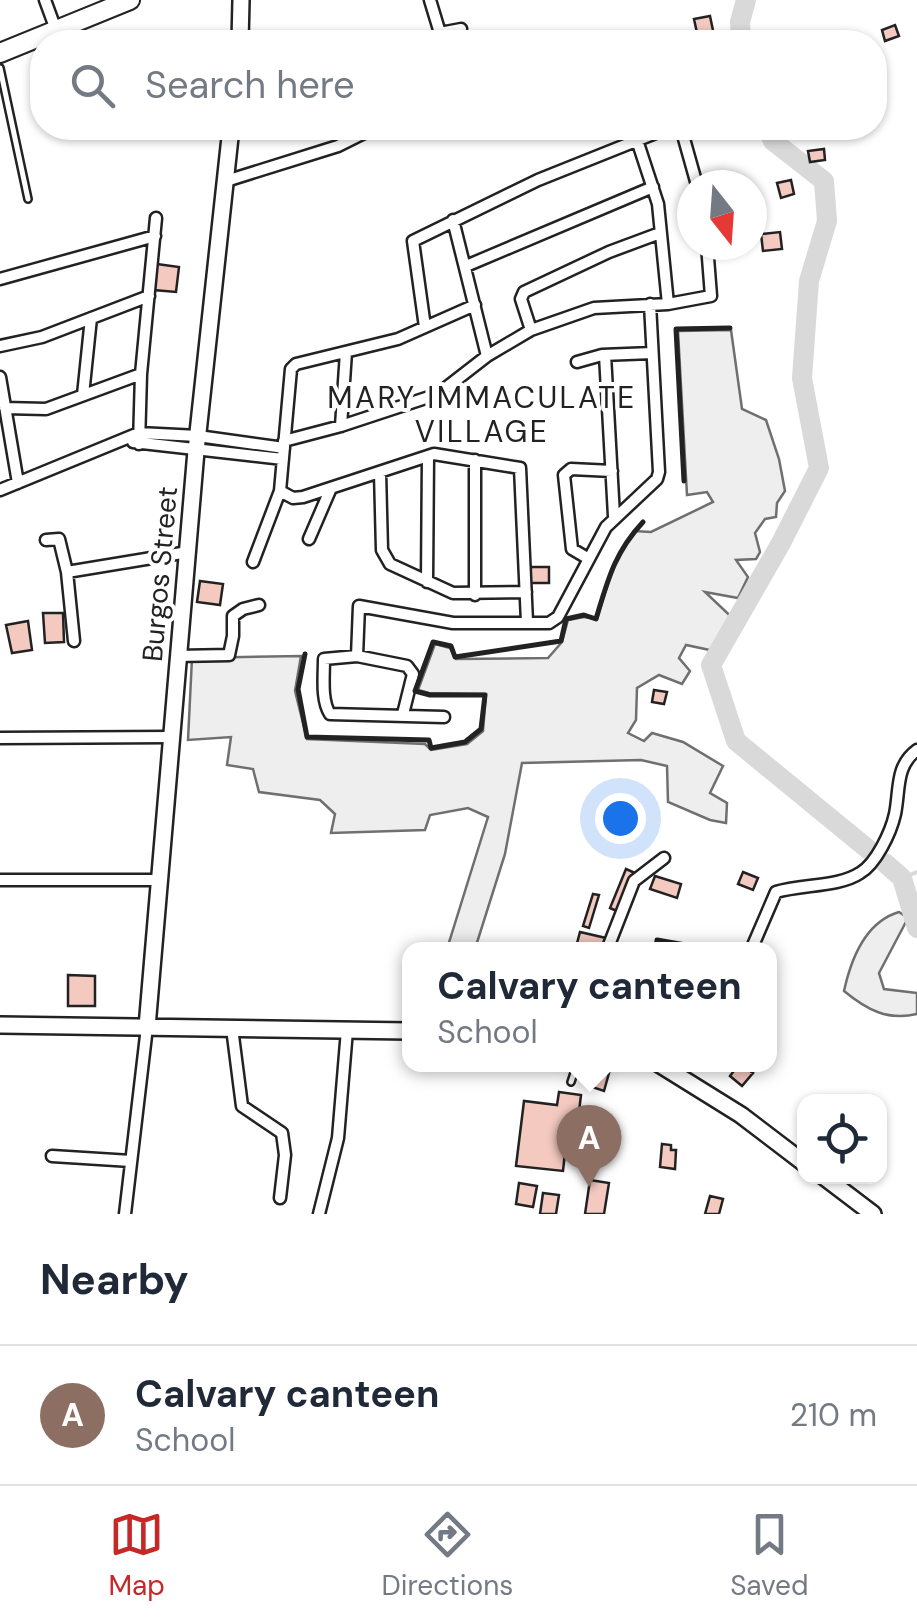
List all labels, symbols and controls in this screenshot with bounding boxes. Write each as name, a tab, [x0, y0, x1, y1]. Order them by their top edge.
search box	[30, 30, 887, 140]
icon: search	[65, 58, 120, 113]
text: Search here	[145, 60, 355, 110]
north arrow	[677, 170, 767, 260]
district label: MARY IMMACULATE VILLAGE	[327, 378, 637, 451]
street label: Burgos Street	[134, 485, 186, 663]
your location	[595, 793, 646, 844]
popup	[402, 942, 777, 1072]
text: Calvary canteen	[437, 961, 742, 1011]
text: School	[437, 1011, 538, 1053]
map controls	[797, 1094, 887, 1184]
button: locate	[797, 1094, 887, 1184]
pin: A	[556, 1104, 622, 1187]
text: Nearby	[40, 1252, 189, 1307]
text: Calvary canteen	[135, 1369, 439, 1419]
text: A	[61, 1394, 84, 1436]
text: 210 m	[790, 1394, 877, 1436]
text: School	[135, 1419, 235, 1461]
tab: Map	[108, 1507, 165, 1604]
tab: Directions	[382, 1507, 513, 1604]
tab: Saved	[730, 1507, 809, 1604]

